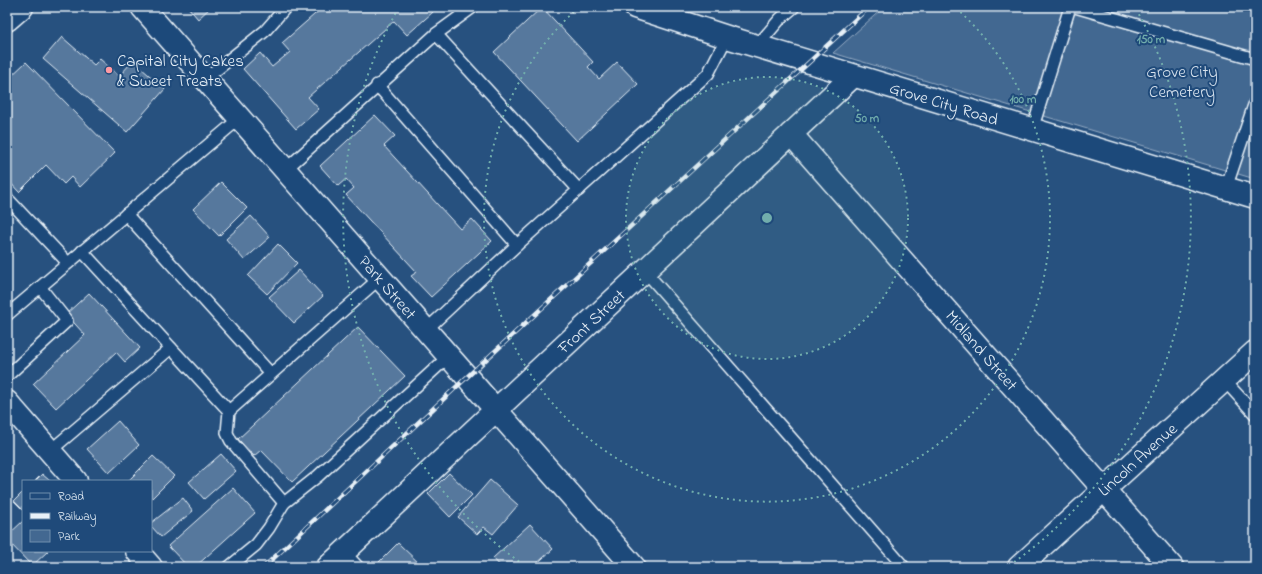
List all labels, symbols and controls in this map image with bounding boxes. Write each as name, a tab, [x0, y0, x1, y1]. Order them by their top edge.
text: 150 m	[1137, 31, 1166, 49]
place label: Capital City Cakes & Sweet Treats	[117, 49, 244, 94]
park label: Grove City Cemetery	[1146, 60, 1218, 106]
marker: Capital City Cakes & Sweet Treats	[104, 65, 114, 75]
street label: Grove City Road	[886, 76, 1001, 134]
text: 100 m	[1010, 91, 1037, 109]
text: 50 m	[855, 110, 880, 128]
centre of rings	[760, 211, 774, 225]
street label: Park Street	[352, 250, 422, 326]
street label: Front Street	[552, 284, 632, 361]
street label: Midland Street	[939, 305, 1023, 397]
street label: Lincoln Avenue	[1093, 417, 1184, 503]
legend	[22, 480, 152, 552]
text: Road	[58, 488, 84, 506]
text: Railway	[58, 508, 97, 527]
text: Park	[58, 528, 80, 546]

